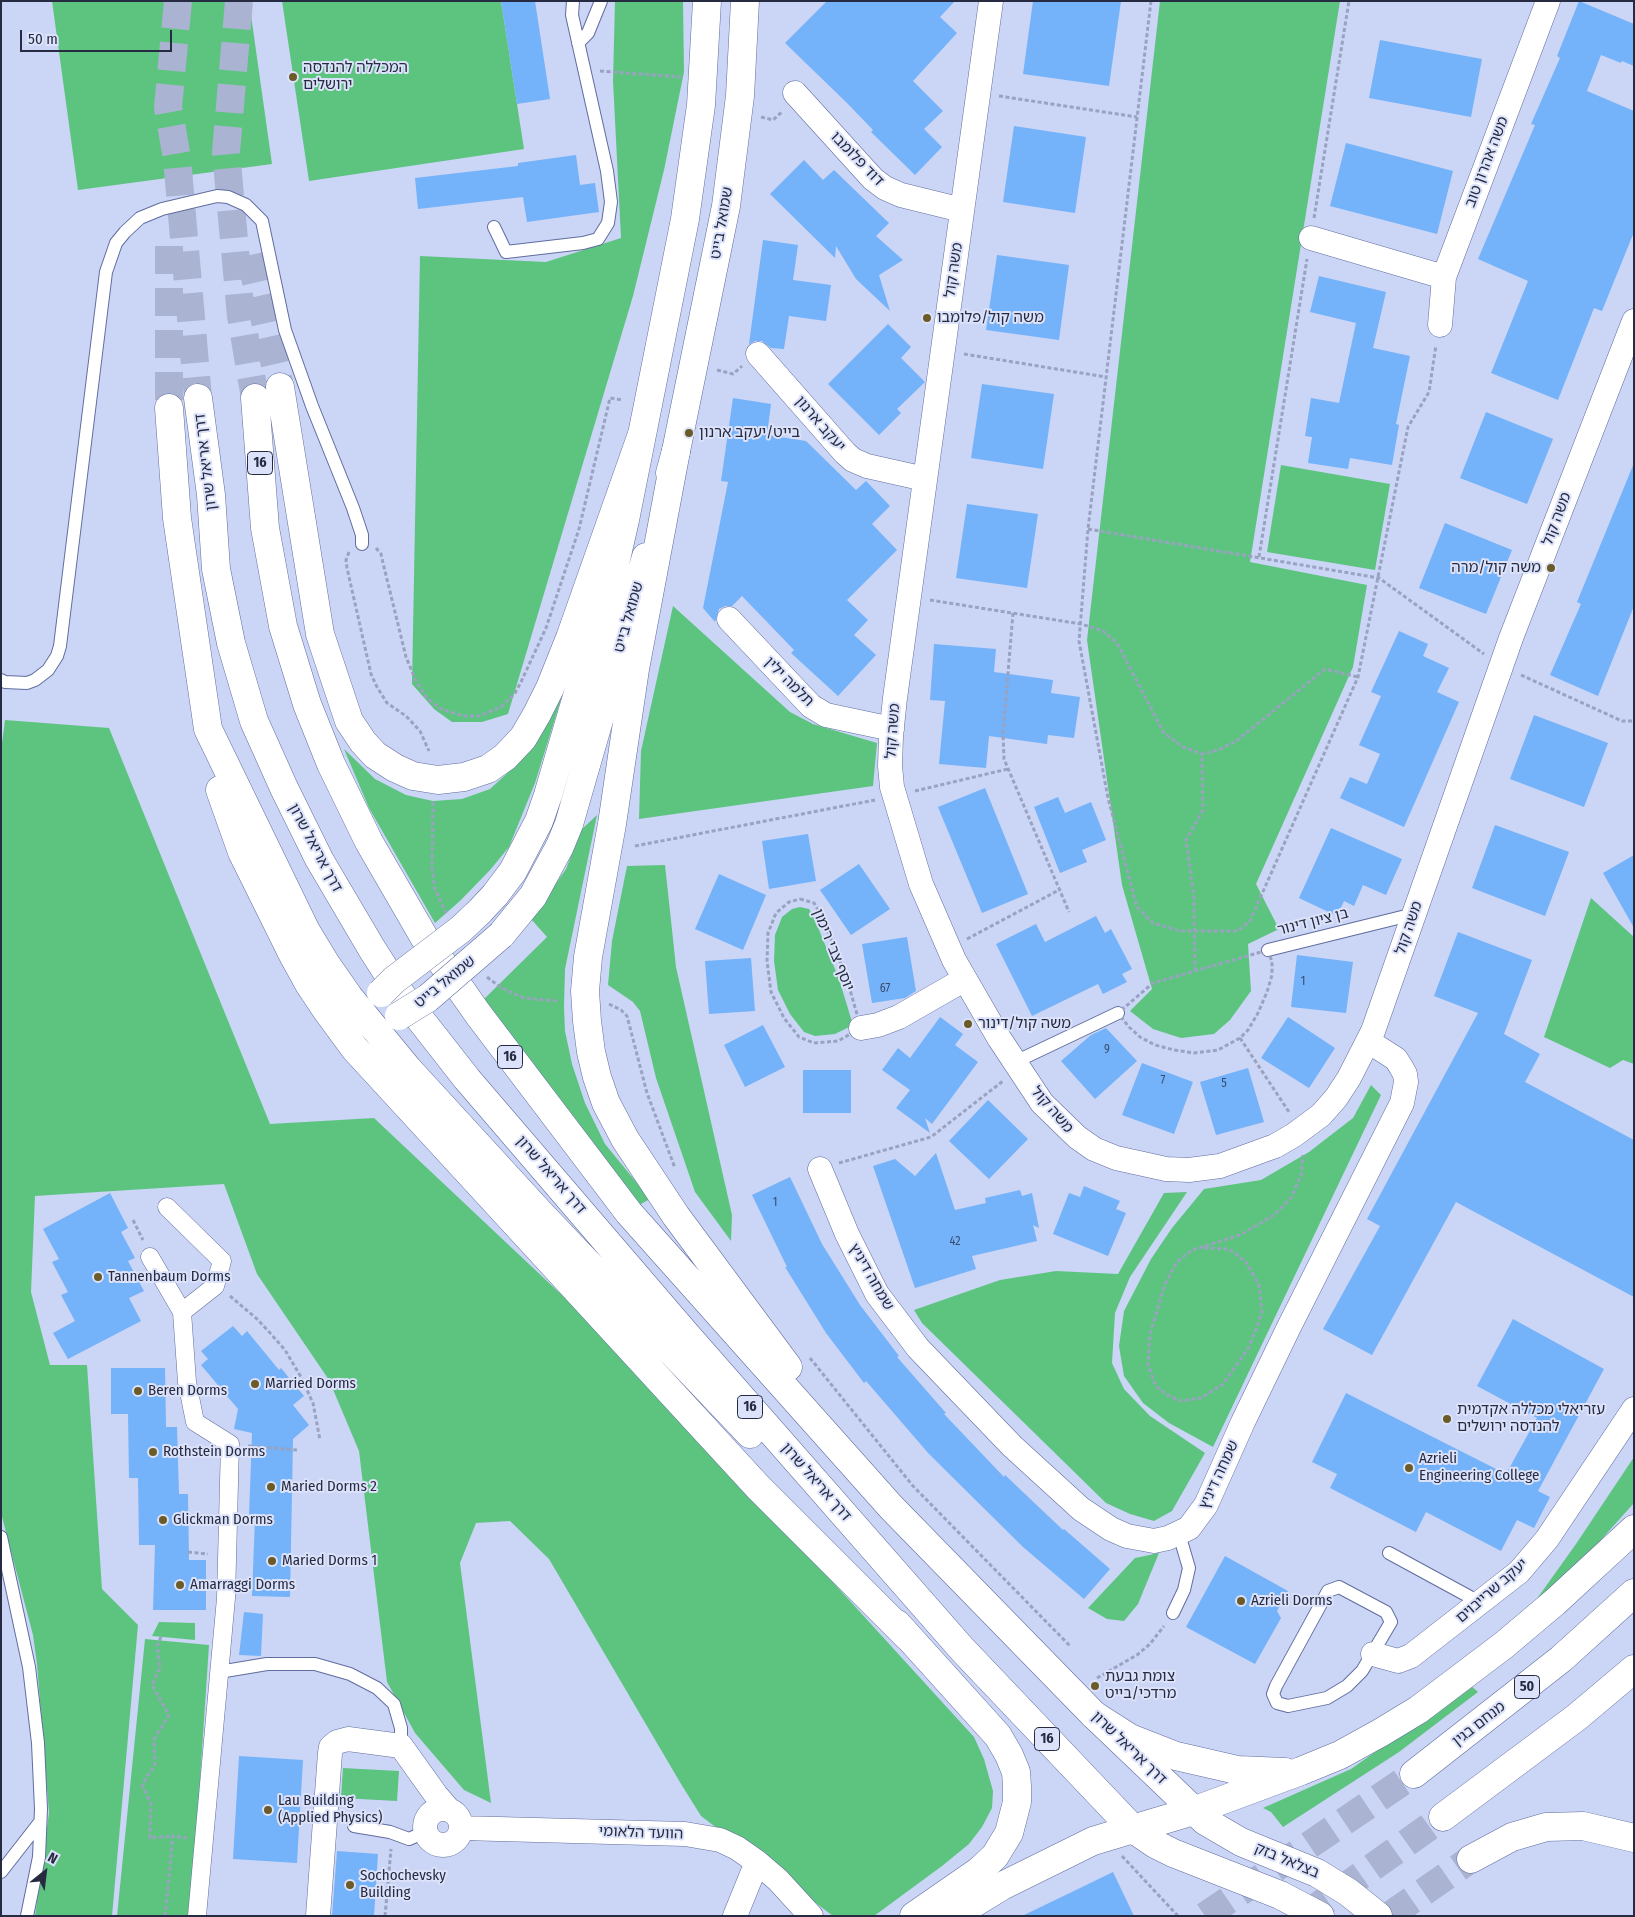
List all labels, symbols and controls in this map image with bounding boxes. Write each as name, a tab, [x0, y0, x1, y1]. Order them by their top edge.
scale bar	[22, 20, 175, 52]
text: 50 m	[28, 30, 58, 48]
place label: המכללה להנדסה ירושלים	[303, 59, 408, 94]
marker: המכללה להנדסה ירושלים	[287, 71, 299, 83]
street label: משה אהרון טוב	[1461, 114, 1513, 210]
street label: דוד פלומבו	[827, 128, 887, 190]
street label: שמואל בייט	[707, 186, 737, 260]
street label: משה קול	[941, 241, 967, 299]
place label: משה קול/פלומבו	[937, 309, 1044, 327]
marker: משה קול/פלומבו	[921, 312, 933, 324]
street label: יעקב ארנון	[791, 393, 849, 455]
street label: דרך אריאל שרון	[191, 413, 221, 511]
place label: בייט/יעקב ארנון	[699, 424, 800, 442]
marker: בייט/יעקב ארנון	[683, 427, 695, 439]
road number: 16	[248, 452, 272, 474]
street label: משה קול	[1539, 490, 1575, 548]
place label: משה קול/מרה	[1451, 559, 1541, 577]
marker: משה קול/מרה	[1545, 562, 1557, 574]
street label: שמואל בייט	[610, 579, 648, 655]
street label: תלמה ילין	[761, 654, 817, 710]
street label: משה קול	[882, 703, 904, 759]
street label: דרך אריאל שרון	[284, 801, 346, 895]
street label: משה קול	[1391, 899, 1427, 957]
street label: בן ציון דינור	[1275, 904, 1351, 940]
street label: יוסף צבי רימון	[808, 906, 858, 994]
street label: שמואל בייט	[411, 952, 479, 1012]
house number: 1	[1301, 975, 1305, 989]
house number: 67	[880, 982, 890, 996]
place label: משה קול/דינור	[978, 1015, 1071, 1033]
marker: משה קול/דינור	[962, 1018, 974, 1030]
house number: 9	[1104, 1043, 1110, 1057]
road number: 16	[498, 1046, 522, 1068]
house number: 7	[1161, 1074, 1165, 1088]
house number: 5	[1221, 1077, 1227, 1091]
street label: משה קול	[1027, 1083, 1077, 1137]
street label: דרך אריאל שרון	[512, 1132, 590, 1218]
house number: 1	[773, 1196, 777, 1210]
house number: 42	[950, 1235, 960, 1249]
street label: שמחה דיניץ	[845, 1240, 897, 1314]
place label: Tannenbaum Dorms	[108, 1268, 231, 1286]
marker: Tannenbaum Dorms	[92, 1271, 104, 1283]
place label: Married Dorms	[265, 1375, 356, 1393]
marker: Married Dorms	[249, 1378, 261, 1390]
place label: Beren Dorms	[148, 1382, 227, 1400]
marker: Beren Dorms	[132, 1385, 144, 1397]
road number: 16	[738, 1395, 762, 1418]
place label: עזריאלי מכללה אקדמית להנדסה ירושלים	[1457, 1401, 1605, 1436]
marker: עזריאלי מכללה אקדמית להנדסה ירושלים	[1441, 1413, 1453, 1425]
street label: שמחה דיניץ	[1195, 1438, 1243, 1512]
street label: דרך אריאל שרון	[777, 1439, 855, 1525]
place label: Rothstein Dorms	[163, 1443, 265, 1461]
marker: Rothstein Dorms	[147, 1446, 159, 1458]
place label: Azrieli Engineering College	[1419, 1450, 1540, 1485]
marker: Azrieli Engineering College	[1403, 1462, 1415, 1474]
place label: Maried Dorms 2	[281, 1478, 377, 1496]
marker: Maried Dorms 2	[265, 1481, 277, 1493]
place label: Glickman Dorms	[173, 1511, 273, 1529]
marker: Glickman Dorms	[157, 1514, 169, 1526]
place label: Maried Dorms 1	[282, 1552, 377, 1570]
marker: Maried Dorms 1	[266, 1555, 278, 1567]
street label: יעקב שרייבוים	[1453, 1555, 1531, 1627]
place label: Amarraggi Dorms	[190, 1576, 295, 1594]
marker: Amarraggi Dorms	[174, 1579, 186, 1591]
place label: Azrieli Dorms	[1251, 1592, 1332, 1610]
marker: Azrieli Dorms	[1235, 1595, 1247, 1607]
place label: צומת גבעת מרדכי/בייט	[1105, 1668, 1176, 1703]
road number: 50	[1514, 1675, 1540, 1698]
marker: צומת גבעת מרדכי/בייט	[1089, 1680, 1101, 1692]
street label: מנחם בגין	[1449, 1698, 1509, 1750]
street label: דרך אריאל שרון	[1088, 1708, 1170, 1788]
road number: 16	[1034, 1728, 1060, 1750]
place label: Lau Building (Applied Physics)	[278, 1792, 382, 1827]
marker: Lau Building (Applied Physics)	[262, 1804, 274, 1816]
street label: הוועד הלאומי	[598, 1823, 684, 1843]
street label: בצלאל בזק	[1252, 1839, 1322, 1883]
north arrow	[20, 1847, 70, 1897]
text: N	[45, 1849, 60, 1868]
place label: Sochochevsky Building	[360, 1867, 446, 1902]
marker: Sochochevsky Building	[344, 1879, 356, 1891]

